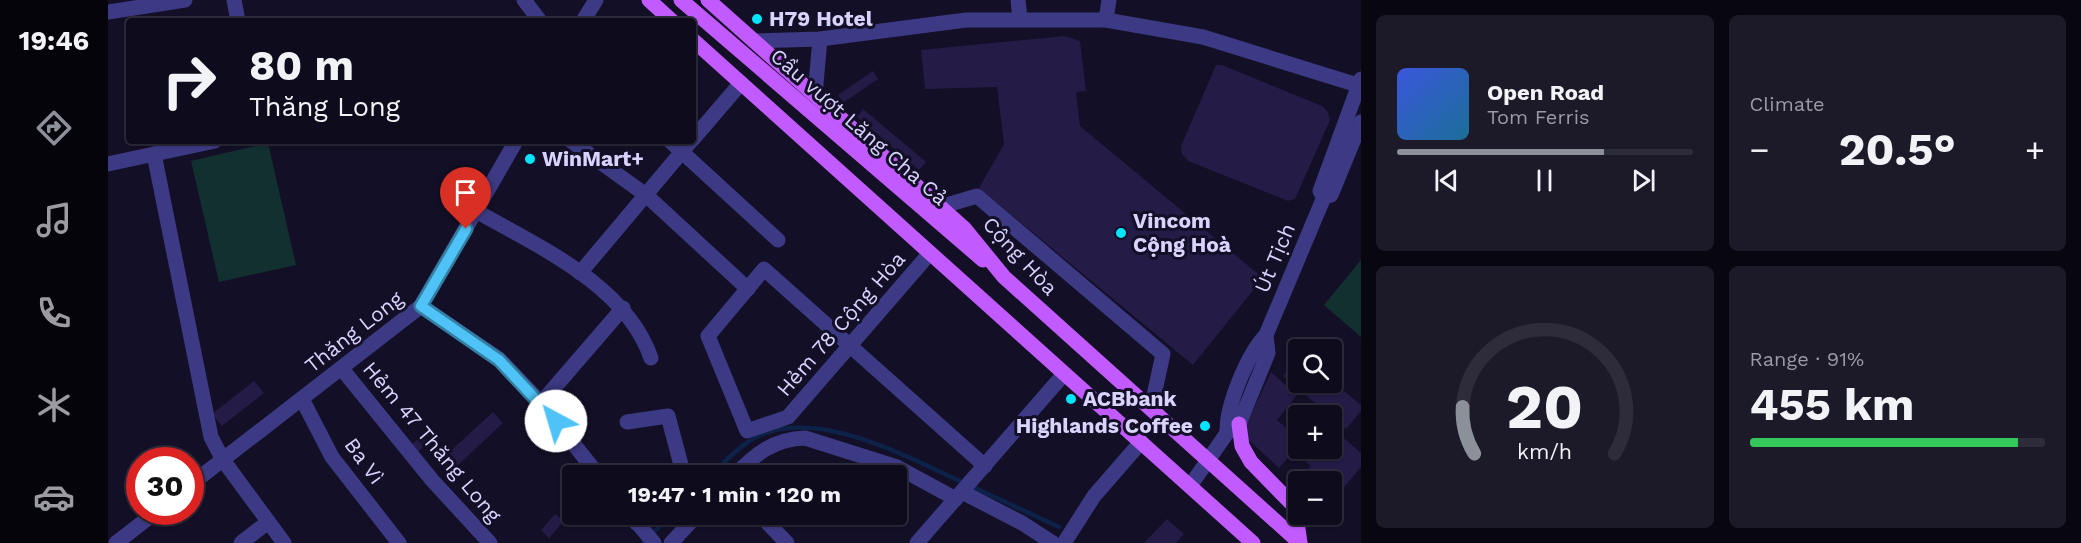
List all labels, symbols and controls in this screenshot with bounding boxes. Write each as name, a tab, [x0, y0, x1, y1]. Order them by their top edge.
place label: H79 Hotel	[769, 6, 873, 31]
marker: H79 Hotel	[750, 12, 764, 26]
text: 19:46	[19, 25, 89, 57]
text: 80 m	[249, 41, 354, 90]
icon: right	[150, 42, 228, 120]
street label: Cầu vượt Lăng Cha Cả	[766, 43, 953, 210]
text: Open Road	[1487, 80, 1604, 105]
text: Thăng Long	[249, 91, 400, 123]
text: Climate	[1750, 92, 1825, 116]
text: Tom Ferris	[1487, 105, 1590, 129]
icon: directions	[33, 107, 75, 149]
text: 20.5°	[1839, 123, 1956, 176]
text: −	[1750, 130, 1769, 169]
text: +	[2025, 130, 2045, 169]
place label: WinMart+	[542, 146, 644, 171]
marker: WinMart+	[523, 152, 537, 166]
icon: previous	[1430, 164, 1463, 197]
icon: pause	[1528, 164, 1561, 197]
icon: next	[1627, 164, 1660, 197]
pin	[440, 167, 491, 229]
icon: arrive	[449, 176, 482, 209]
icon: music	[33, 199, 75, 241]
place label: Vincom Cộng Hoà	[1133, 208, 1232, 257]
street label: Cộng Hòa	[978, 211, 1063, 300]
street label: Út Tịch	[1249, 219, 1300, 296]
marker: Vincom Cộng Hoà	[1114, 226, 1128, 240]
street label: Hẻm 78 Cộng Hòa	[771, 246, 910, 401]
street label: Thăng Long	[300, 285, 408, 378]
icon: phone	[33, 292, 75, 334]
map controls	[1288, 339, 1342, 525]
button: search	[1288, 339, 1342, 393]
text: Range · 91%	[1750, 347, 1864, 371]
street label: Hẻm 47 Thăng Long	[358, 356, 507, 528]
text: 20	[1506, 370, 1583, 443]
text: 455 km	[1750, 378, 1914, 431]
icon: climate	[33, 384, 75, 426]
place label: ACBbank	[1083, 386, 1178, 411]
position arrow	[524, 389, 588, 453]
marker: ACBbank	[1064, 392, 1078, 406]
button: +	[1288, 405, 1342, 459]
place label: Highlands Coffee	[1016, 413, 1193, 438]
marker: Highlands Coffee	[1198, 419, 1212, 433]
street label: Ba Vì	[339, 433, 389, 489]
text: km/h	[1517, 439, 1572, 464]
speed limit sign: 30	[126, 447, 204, 525]
button: −	[1288, 471, 1342, 525]
icon: car	[33, 476, 75, 518]
text: 19:47 · 1 min · 120 m	[628, 482, 841, 507]

